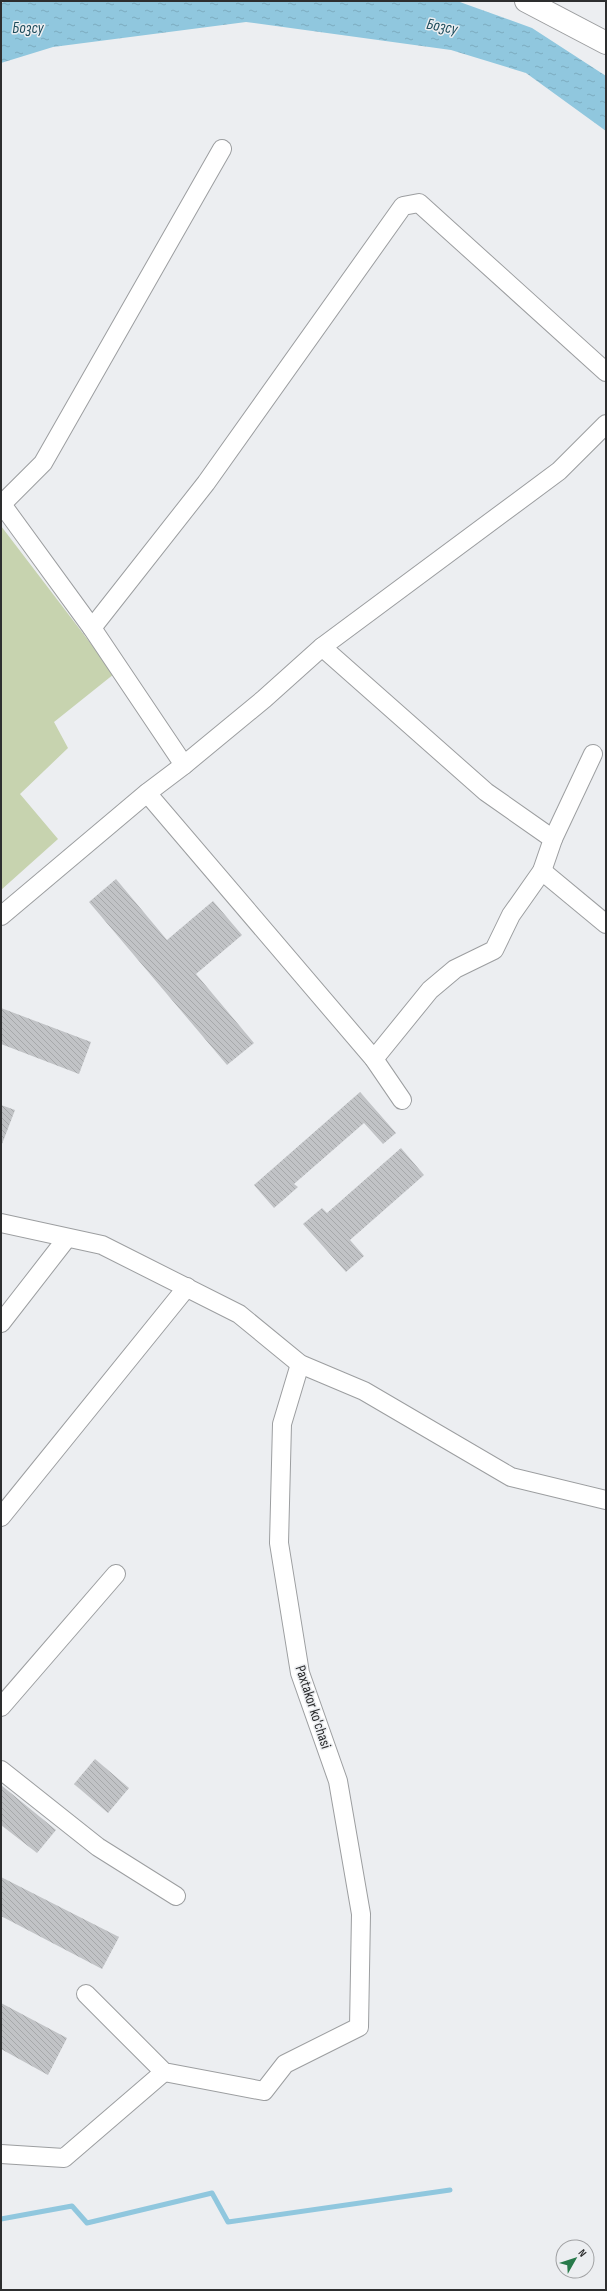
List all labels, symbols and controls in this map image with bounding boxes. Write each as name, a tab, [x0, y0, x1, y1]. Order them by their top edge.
water label: Бозсу	[425, 15, 460, 39]
water label: Бозсу	[12, 19, 45, 38]
street label: Paxtakor ko'chasi	[291, 1663, 335, 1751]
north arrow	[555, 2239, 595, 2279]
text: N	[575, 2247, 589, 2259]

